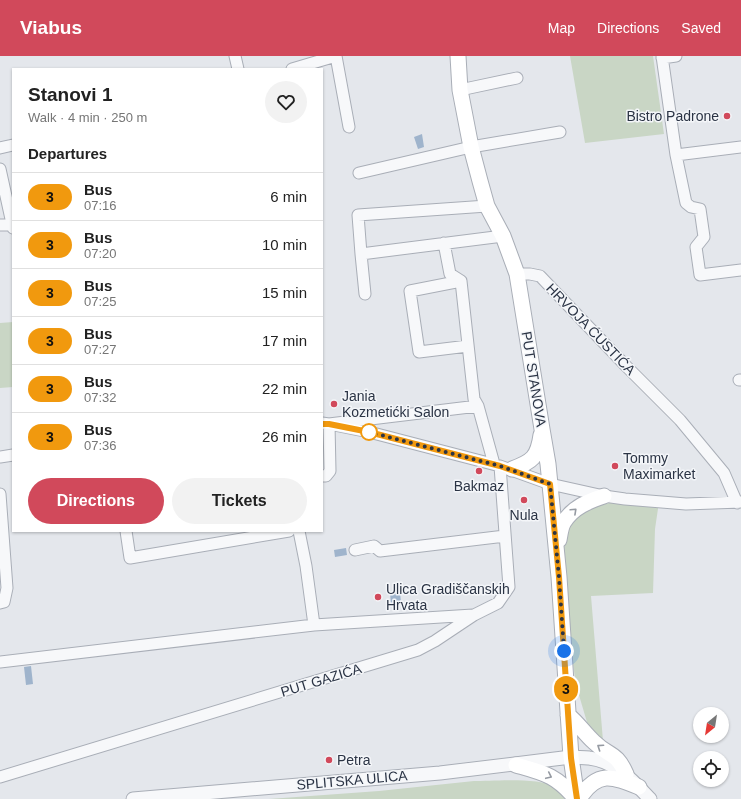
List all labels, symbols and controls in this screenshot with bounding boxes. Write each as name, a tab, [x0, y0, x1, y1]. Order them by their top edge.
text: Viabus	[20, 17, 82, 38]
text: Map	[548, 20, 575, 36]
text: Directions	[597, 20, 659, 36]
text: Saved	[681, 20, 721, 36]
button: heart	[265, 81, 307, 123]
text: Stanovi 1	[28, 84, 112, 105]
place label: Bistro Padrone	[626, 108, 719, 124]
text: Walk · 4 min · 250 m	[28, 110, 147, 125]
marker: Bistro Padrone	[722, 111, 732, 121]
text: Departures	[28, 145, 107, 162]
text: Bus	[84, 181, 112, 198]
text: 6 min	[270, 188, 307, 205]
text: 3	[46, 189, 54, 205]
text: 07:16	[84, 198, 117, 213]
text: Bus	[84, 229, 112, 246]
text: 10 min	[262, 236, 307, 253]
text: 3	[46, 237, 54, 253]
text: 07:20	[84, 246, 117, 261]
text: Bus	[84, 277, 112, 294]
street label: HRVOJA ĆUSTIĆA	[543, 280, 639, 379]
text: 15 min	[262, 284, 307, 301]
text: 3	[46, 285, 54, 301]
text: 07:25	[84, 294, 117, 309]
text: Bus	[84, 325, 112, 342]
street label: PUT STANOVA	[519, 330, 550, 429]
text: 17 min	[262, 332, 307, 349]
text: 3	[46, 333, 54, 349]
text: 07:27	[84, 342, 117, 357]
text: Bus	[84, 373, 112, 390]
text: 22 min	[262, 380, 307, 397]
text: 3	[46, 381, 54, 397]
place label: Jania Kozmetićki Salon	[342, 388, 449, 420]
text: 07:32	[84, 390, 117, 405]
marker: Jania Kozmetićki Salon	[329, 399, 339, 409]
text: Bus	[84, 421, 112, 438]
unlabelled marker	[360, 423, 378, 441]
text: 26 min	[262, 428, 307, 445]
text: 3	[46, 429, 54, 445]
text: 07:36	[84, 438, 117, 453]
place label: Tommy Maximarket	[623, 450, 695, 482]
marker: Tommy Maximarket	[610, 461, 620, 471]
marker: Bakmaz	[474, 466, 484, 476]
button: Directions	[28, 478, 164, 524]
button: Tickets	[172, 478, 307, 524]
place label: Bakmaz	[454, 478, 504, 494]
marker: Nula	[519, 495, 529, 505]
place label: Nula	[510, 507, 539, 523]
one-way arrow	[569, 509, 577, 516]
place label: Ulica Gradiščanskih Hrvata	[386, 581, 510, 613]
marker: Ulica Gradiščanskih Hrvata	[373, 592, 383, 602]
your location	[554, 641, 574, 661]
street label: PUT GAZIĆA	[279, 660, 364, 700]
line badge: 3	[553, 676, 579, 702]
text: 3	[562, 681, 570, 697]
north arrow	[693, 707, 729, 743]
map controls	[693, 707, 729, 787]
one-way arrow	[597, 744, 604, 752]
button: locate	[693, 751, 729, 787]
place label: Petra	[337, 752, 371, 768]
marker: Petra	[324, 755, 334, 765]
street label: SPLITSKA ULICA	[296, 767, 409, 793]
one-way arrow	[545, 771, 553, 779]

